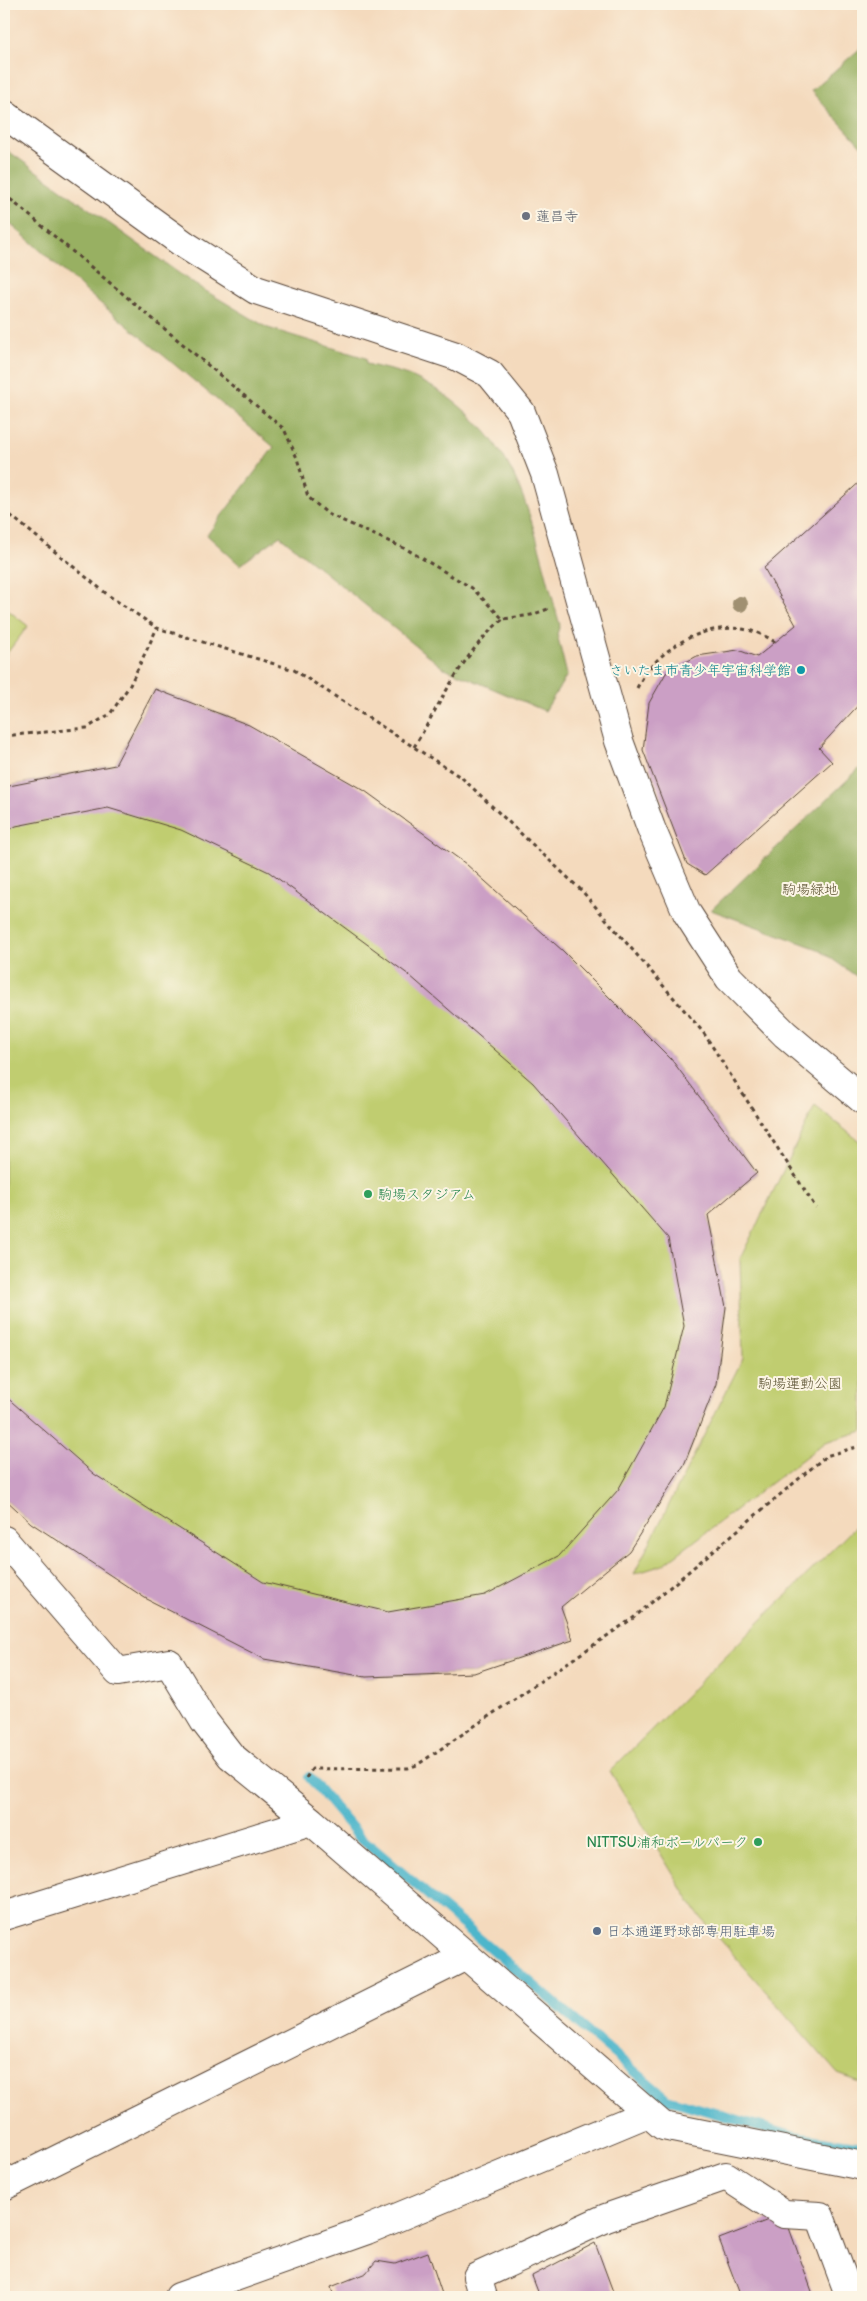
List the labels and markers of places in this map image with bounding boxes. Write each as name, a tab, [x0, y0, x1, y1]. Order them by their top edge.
place label: 蓮昌寺	[536, 208, 578, 225]
marker: 蓮昌寺	[520, 210, 532, 222]
place label: さいたま市青少年宇宙科学館	[610, 662, 791, 679]
marker: さいたま市青少年宇宙科学館	[795, 664, 807, 676]
place label: 駒場スタジアム	[378, 1186, 476, 1203]
marker: 駒場スタジアム	[362, 1188, 374, 1200]
place label: NITTSU浦和ボールパーク	[586, 1834, 748, 1851]
marker: NITTSU浦和ボールパーク	[752, 1836, 764, 1848]
place label: 日本通運野球部専用駐車場	[607, 1923, 775, 1940]
marker: 日本通運野球部専用駐車場	[591, 1925, 603, 1937]

